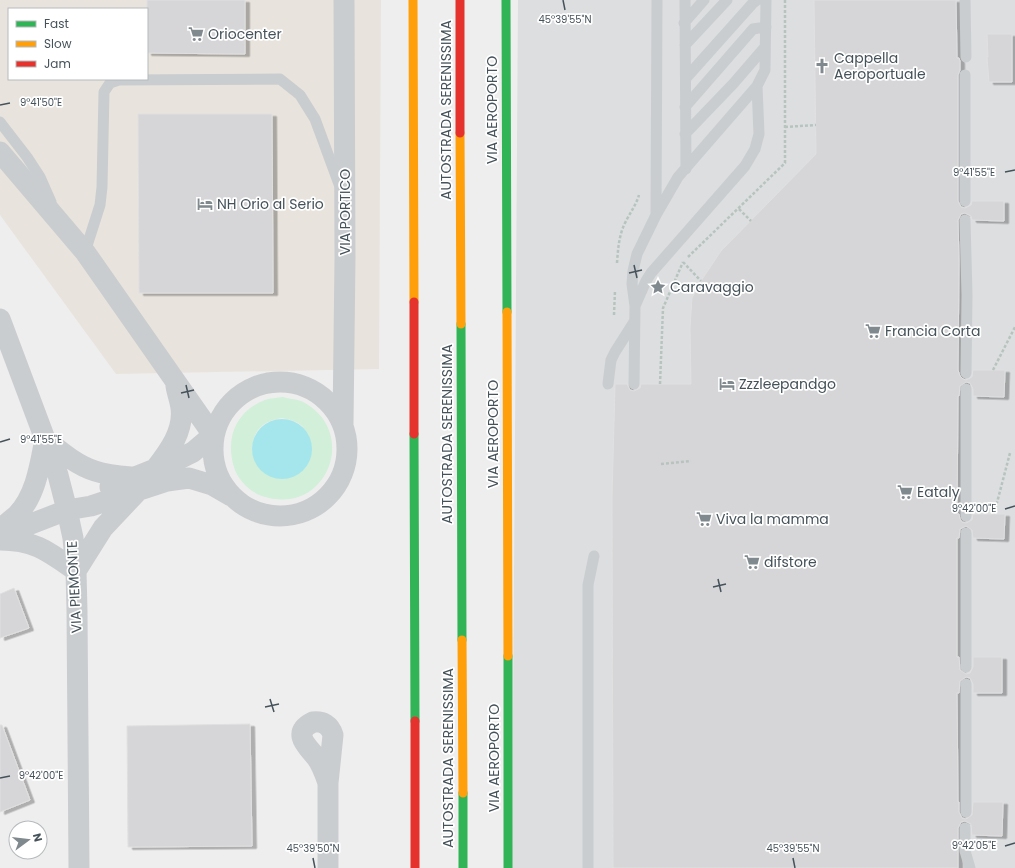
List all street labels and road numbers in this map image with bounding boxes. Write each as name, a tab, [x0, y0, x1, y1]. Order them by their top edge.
street label: AUTOSTRADA SERENISSIMA	[436, 20, 456, 200]
street label: VIA AEROPORTO	[482, 56, 502, 164]
street label: VIA PORTICO	[335, 169, 355, 255]
street label: AUTOSTRADA SERENISSIMA	[437, 344, 457, 524]
street label: VIA AEROPORTO	[483, 380, 503, 488]
street label: VIA PIEMONTE	[62, 540, 86, 634]
street label: AUTOSTRADA SERENISSIMA	[438, 668, 458, 848]
street label: VIA AEROPORTO	[484, 704, 504, 812]

